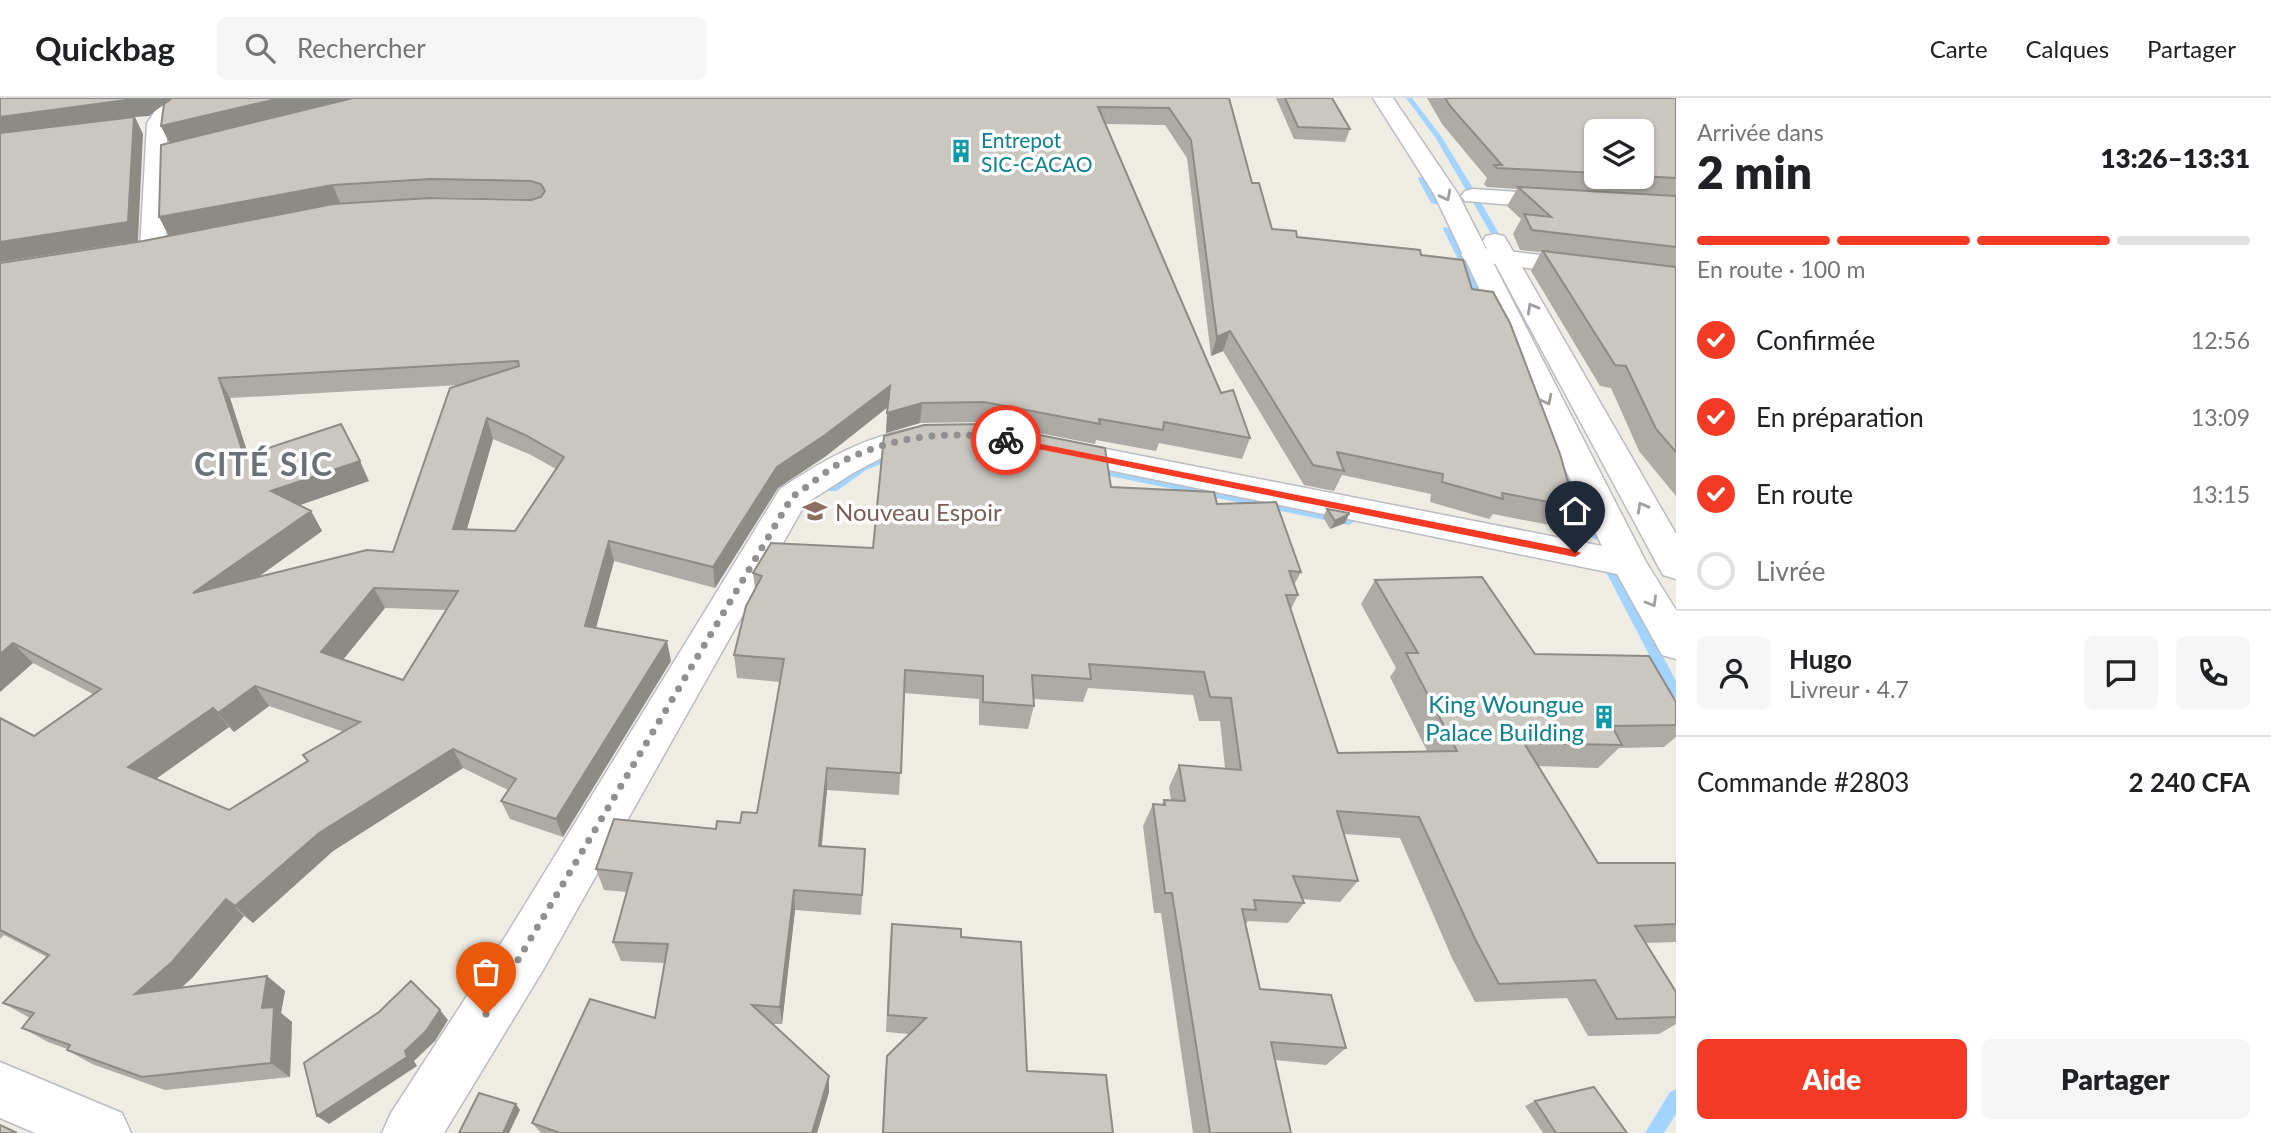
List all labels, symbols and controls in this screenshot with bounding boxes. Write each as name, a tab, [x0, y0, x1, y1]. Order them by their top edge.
search box	[217, 17, 707, 80]
text: Quickbag	[35, 28, 175, 68]
icon: search	[241, 29, 279, 67]
text: Rechercher	[297, 32, 426, 64]
text: Carte	[1930, 34, 1988, 63]
text: Calques	[2026, 34, 2109, 63]
text: Partager	[2147, 34, 2236, 63]
text: Arrivée dans	[1697, 118, 1824, 146]
map controls	[1584, 119, 1654, 189]
button: layers	[1584, 119, 1654, 189]
place label: Entrepot SIC-CACAO	[981, 127, 1093, 176]
building icon: Entrepot SIC-CACAO	[947, 137, 975, 165]
text: 13:26–13:31	[2100, 142, 2250, 174]
text: 2 min	[1697, 144, 1812, 199]
one-way arrow	[1438, 189, 1451, 202]
text: En route · 100 m	[1697, 255, 1865, 283]
one-way arrow	[1526, 303, 1540, 315]
icon: check	[1697, 321, 1735, 359]
text: Confirmée	[1756, 324, 1875, 356]
text: 12:56	[2191, 326, 2250, 354]
one-way arrow	[1538, 393, 1552, 405]
icon: check	[1697, 398, 1735, 436]
text: En préparation	[1756, 401, 1924, 433]
text: 13:09	[2191, 403, 2250, 431]
courier	[971, 405, 1041, 475]
icon: bike	[987, 421, 1025, 459]
district label: CITÉ SIC	[194, 444, 334, 483]
icon: check	[1697, 475, 1735, 513]
text: En route	[1756, 478, 1853, 510]
text: 13:15	[2191, 480, 2250, 508]
pin	[1545, 481, 1605, 553]
icon: home	[1556, 492, 1594, 530]
school or university icon: Nouveau Espoir	[801, 497, 829, 525]
place label: Nouveau Espoir	[835, 497, 1002, 526]
one-way arrow	[1637, 502, 1650, 514]
text: Livrée	[1756, 555, 1825, 587]
one-way arrow	[1643, 595, 1656, 608]
button: person	[1697, 636, 1771, 710]
button: chat	[2084, 636, 2158, 710]
button: phone	[2176, 636, 2250, 710]
text: Hugo	[1789, 643, 1852, 675]
text: Livreur · 4.7	[1789, 675, 1909, 703]
place label: King Woungue Palace Building	[1425, 689, 1584, 746]
building icon: King Woungue Palace Building	[1590, 703, 1618, 731]
text: Commande #2803	[1697, 766, 1909, 798]
text: 2 240 CFA	[2129, 766, 2250, 798]
pin	[456, 942, 516, 1014]
icon: bag	[467, 953, 505, 991]
button: Aide	[1697, 1039, 1967, 1119]
button: Partager	[1981, 1039, 2250, 1119]

